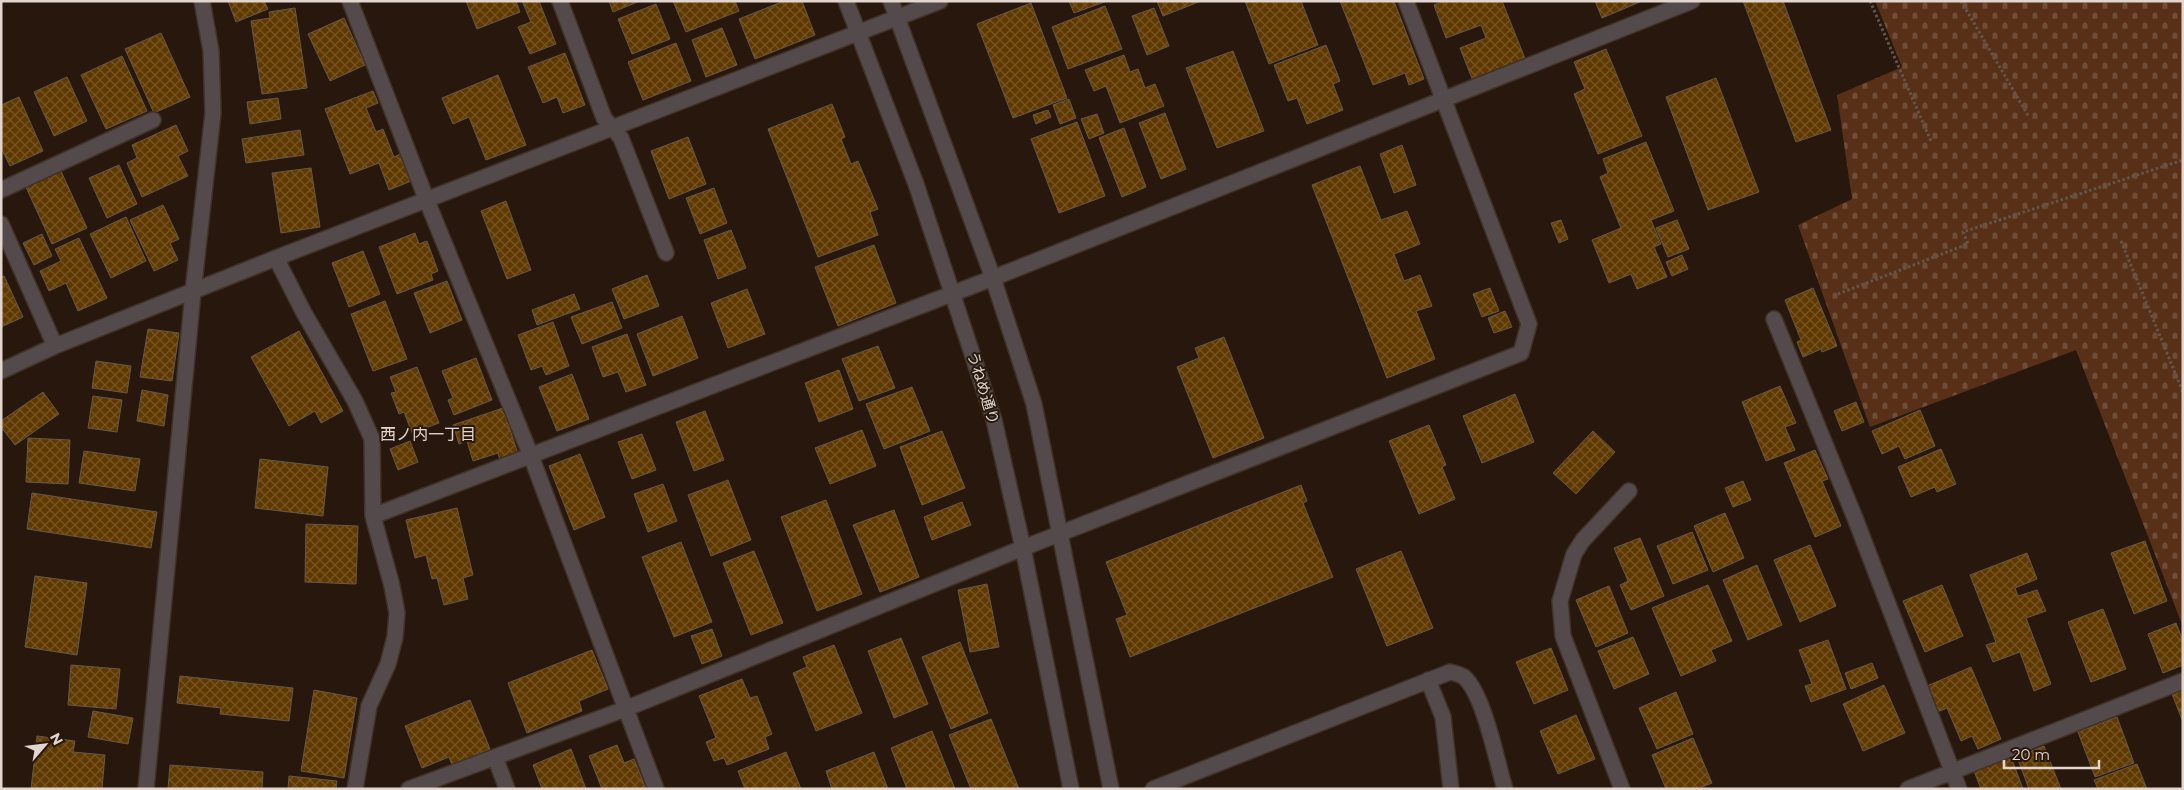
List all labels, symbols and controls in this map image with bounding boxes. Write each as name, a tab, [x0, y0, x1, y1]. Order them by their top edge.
street label: うねめ通り	[963, 349, 1004, 427]
district label: 西ノ内一丁目	[380, 425, 476, 444]
north arrow	[20, 720, 70, 770]
text: N	[46, 730, 67, 748]
scale bar	[2004, 738, 2099, 770]
text: 20 m	[2012, 745, 2050, 764]

